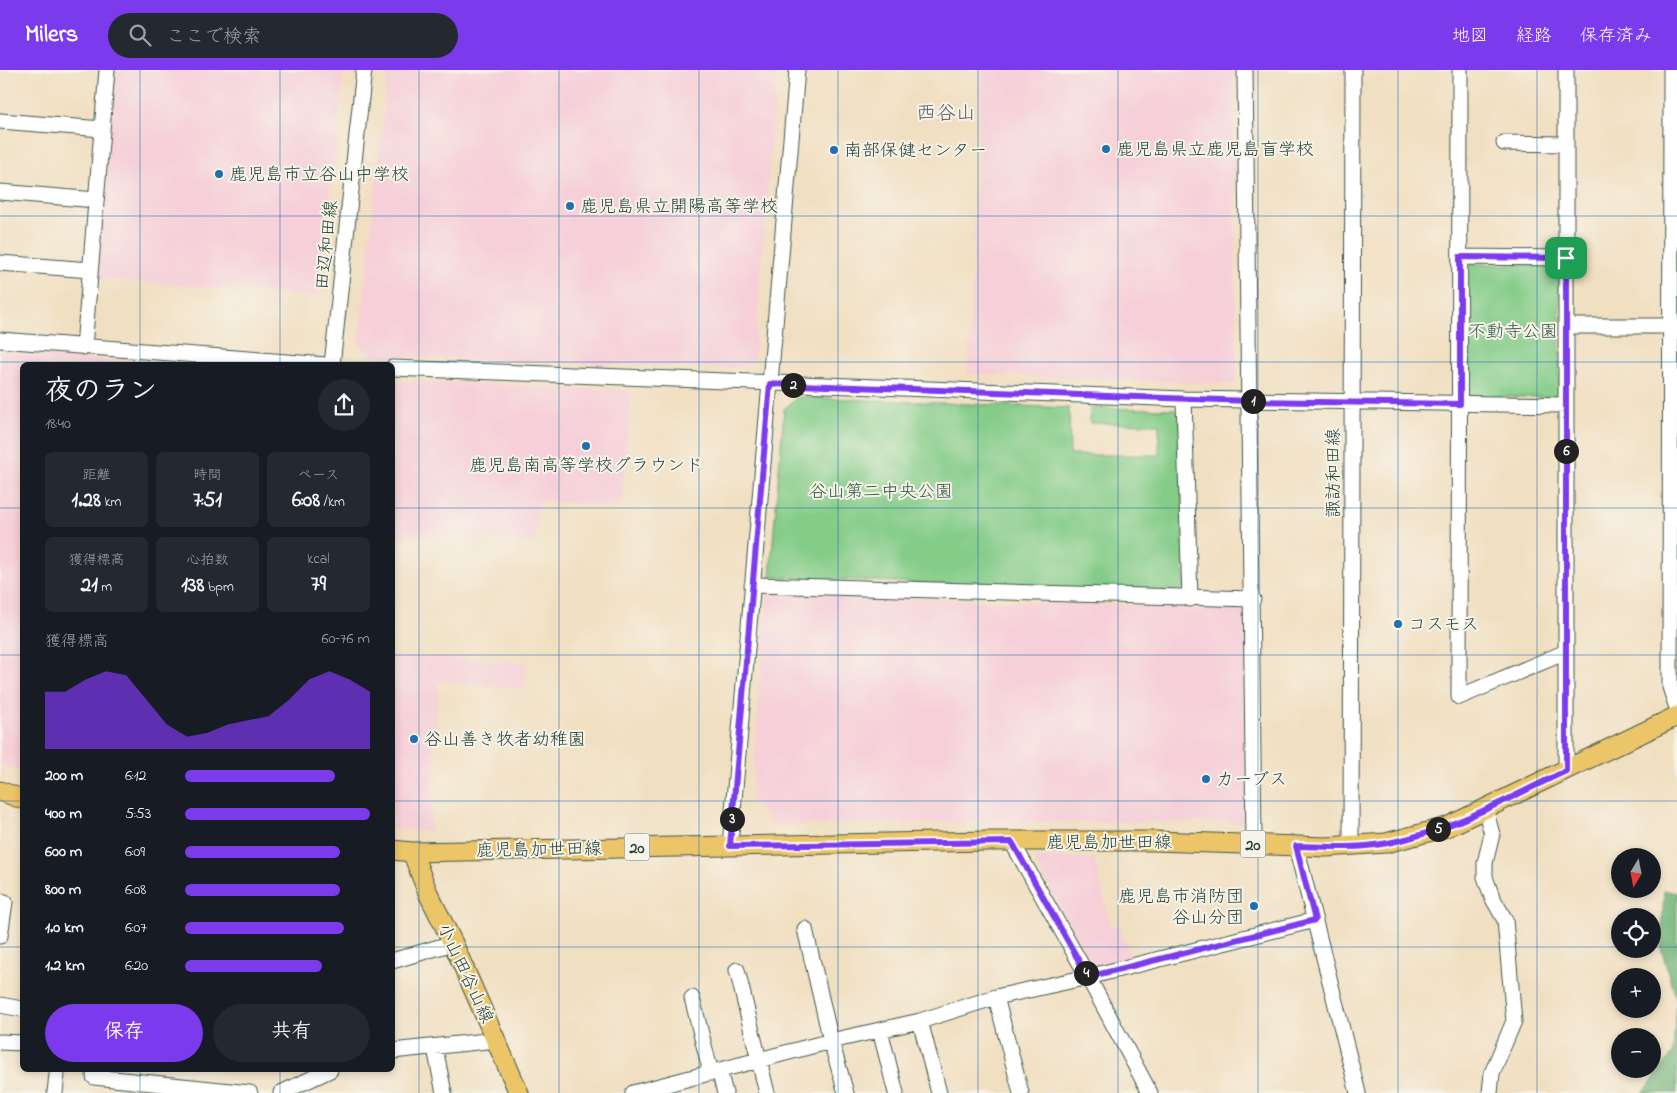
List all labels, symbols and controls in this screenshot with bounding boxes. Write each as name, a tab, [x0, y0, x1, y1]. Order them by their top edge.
search box	[108, 13, 458, 58]
text: Milers	[25, 18, 78, 53]
icon: search	[126, 21, 154, 49]
text: ここで検索	[166, 24, 261, 51]
text: 地図	[1452, 24, 1488, 50]
text: 経路	[1516, 24, 1552, 50]
text: 保存済み	[1580, 24, 1652, 50]
district label: 西谷山	[916, 100, 976, 129]
place label: 鹿児島県立鹿児島盲学校	[1116, 138, 1314, 164]
place label: 南部保健センター	[844, 139, 987, 165]
marker: 鹿児島県立鹿児島盲学校	[1100, 143, 1112, 155]
marker: 南部保健センター	[828, 144, 840, 156]
place label: 鹿児島市立谷山中学校	[229, 163, 409, 189]
marker: 鹿児島市立谷山中学校	[213, 168, 225, 180]
place label: 鹿児島県立開陽高等学校	[580, 195, 778, 221]
street label: 田辺和田線	[310, 199, 346, 291]
marker: 鹿児島県立開陽高等学校	[564, 200, 576, 212]
pin	[1545, 237, 1587, 279]
icon: arrive	[1552, 244, 1580, 272]
park label: 不動寺公園	[1468, 320, 1558, 346]
text: 夜のラン	[45, 372, 157, 413]
pin: 2	[780, 372, 806, 398]
text: 2	[790, 375, 797, 396]
button: share	[318, 379, 370, 431]
pin: 1	[1240, 388, 1266, 414]
text: 1	[1251, 391, 1256, 412]
text: 18:40	[45, 412, 71, 436]
street label: 諏訪和田線	[1322, 428, 1348, 518]
pin: 6	[1554, 438, 1578, 464]
marker: 鹿児島南高等学校グラウンド	[580, 440, 592, 452]
text: 6	[1563, 441, 1570, 462]
place label: 鹿児島南高等学校グラウンド	[469, 454, 703, 480]
text: 距離	[83, 465, 111, 486]
text: 時間	[194, 465, 222, 486]
text: ペース	[298, 465, 339, 486]
park label: 谷山第二中央公園	[809, 480, 953, 506]
text: 1.28	[72, 486, 101, 516]
text: 7:51	[193, 486, 222, 516]
text: 6:08	[292, 486, 320, 516]
text: km	[101, 492, 121, 513]
text: /km	[320, 492, 345, 513]
text: kcal	[307, 549, 330, 570]
text: 獲得標高	[69, 550, 125, 571]
text: 心拍数	[187, 550, 229, 571]
text: 79	[311, 570, 326, 600]
text: 21	[81, 571, 98, 601]
text: 138	[181, 571, 204, 601]
text: m	[98, 577, 112, 598]
text: bpm	[204, 577, 234, 598]
place label: コスモス	[1408, 613, 1479, 639]
marker: コスモス	[1392, 618, 1404, 630]
text: 60–76 m	[321, 627, 370, 651]
text: 獲得標高	[45, 630, 109, 654]
place label: 谷山善き牧者幼稚園	[424, 728, 586, 754]
marker: 谷山善き牧者幼稚園	[408, 733, 420, 745]
text: 200 m	[45, 764, 83, 788]
text: 6:12	[125, 764, 146, 788]
place label: カーブス	[1216, 768, 1287, 794]
marker: カーブス	[1200, 773, 1212, 785]
text: 400 m	[45, 802, 82, 826]
text: 5:53	[125, 802, 151, 826]
pin: 3	[720, 806, 744, 832]
text: 3	[730, 809, 735, 830]
pin: 5	[1426, 816, 1450, 842]
text: 5	[1434, 819, 1443, 840]
street label: 鹿児島加世田線	[1046, 831, 1172, 857]
road number: 20	[1240, 831, 1266, 858]
road number: 20	[624, 834, 650, 860]
street label: 鹿児島加世田線	[476, 837, 602, 865]
text: 600 m	[45, 840, 82, 864]
text: 6:09	[125, 840, 145, 864]
north arrow	[1611, 848, 1661, 898]
map controls	[1611, 848, 1661, 1078]
text: 800 m	[45, 878, 81, 902]
text: 6:08	[125, 878, 146, 902]
place label: 鹿児島市消防団 谷山分団	[1118, 885, 1244, 932]
marker: 鹿児島市消防団 谷山分団	[1248, 900, 1260, 912]
button: locate	[1611, 908, 1661, 958]
text: 1.0 km	[45, 916, 84, 940]
text: 6:07	[125, 916, 147, 940]
street label: 小山田谷山線	[430, 919, 499, 1028]
text: 1.2 km	[45, 954, 85, 978]
text: 6:20	[125, 954, 148, 978]
pin: 4	[1074, 960, 1098, 986]
text: 4	[1084, 963, 1089, 984]
button: +	[1611, 968, 1661, 1018]
button: 保存	[45, 1004, 203, 1062]
button: 共有	[213, 1004, 370, 1062]
button: −	[1611, 1028, 1661, 1078]

